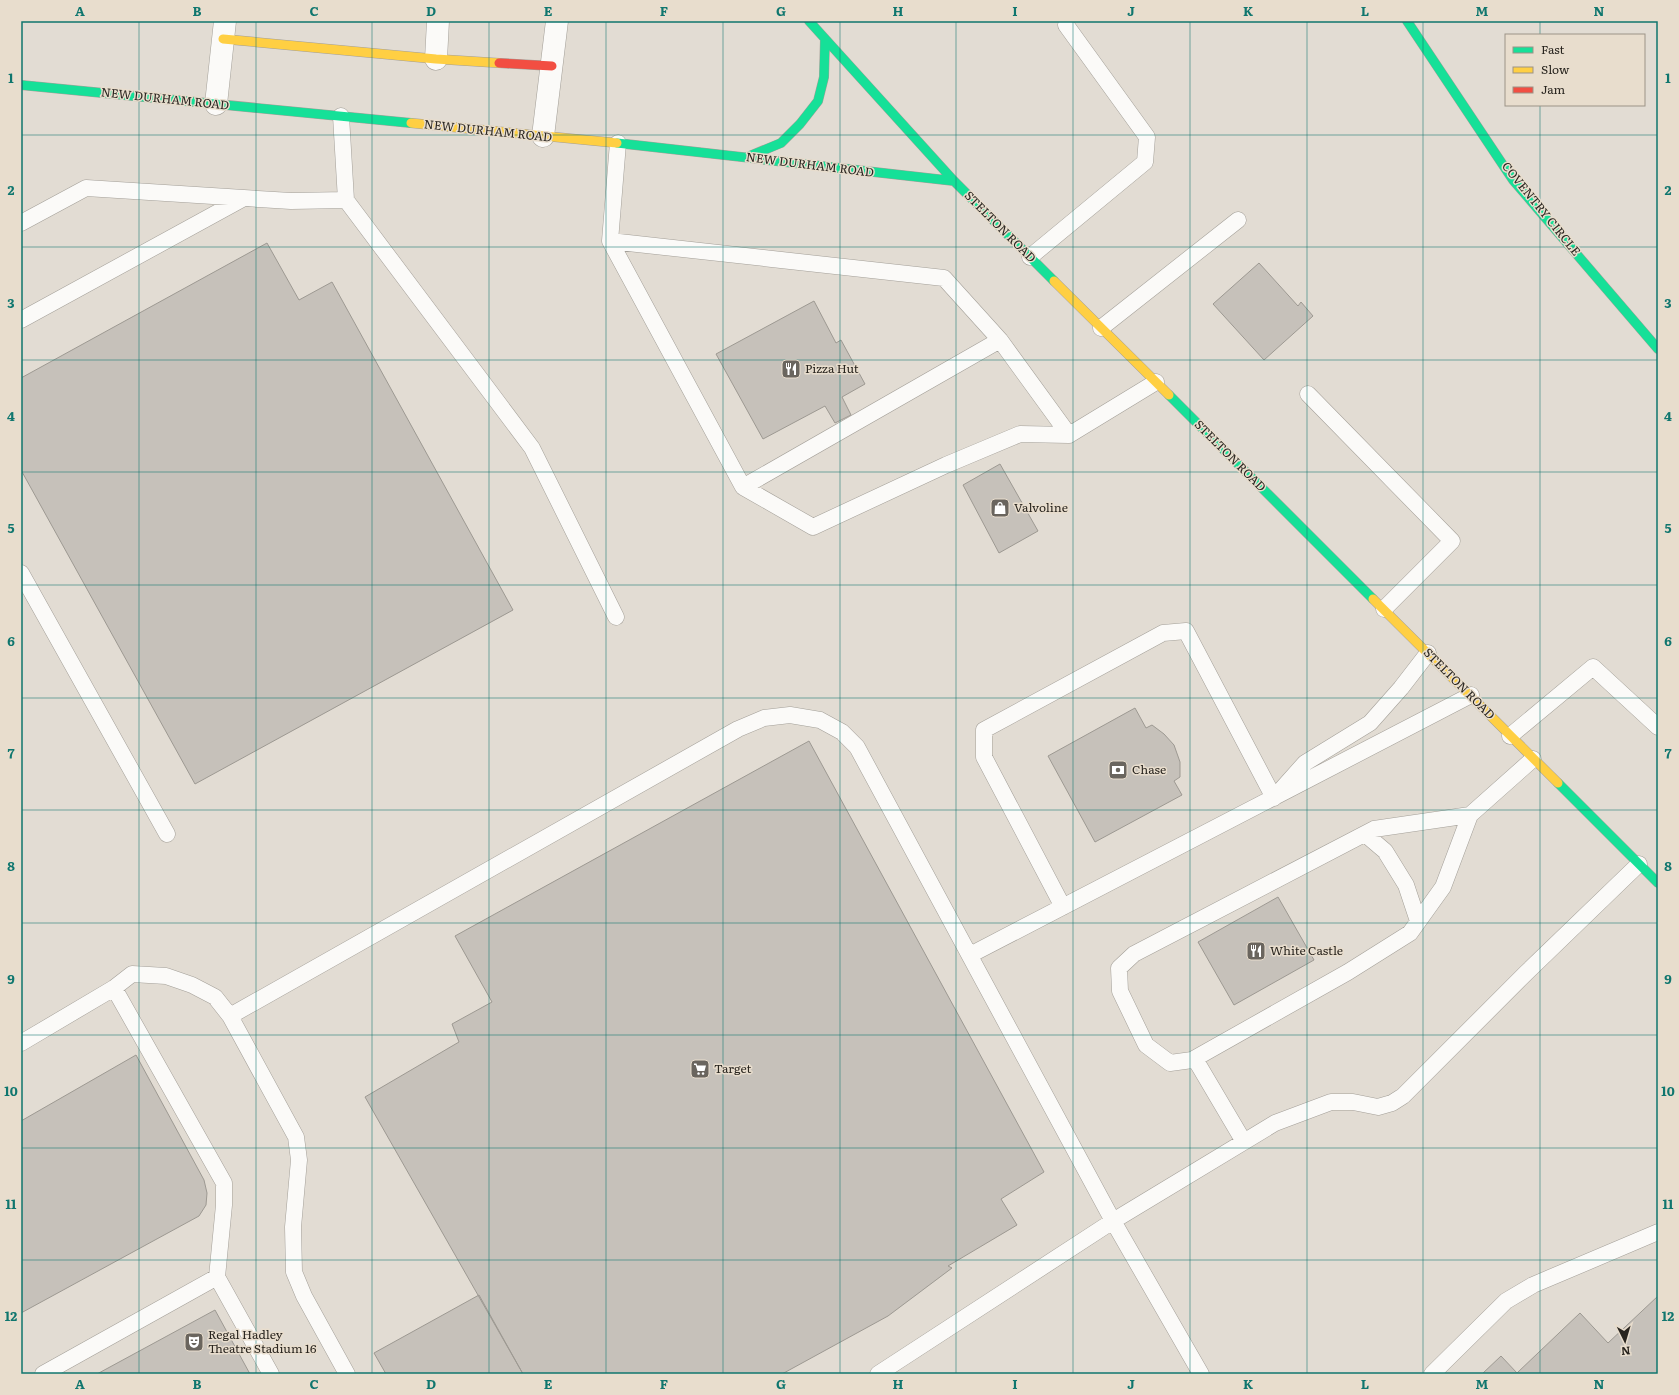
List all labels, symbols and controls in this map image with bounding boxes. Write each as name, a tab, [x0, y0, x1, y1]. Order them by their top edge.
text: A	[75, 1, 85, 20]
text: B	[193, 1, 202, 20]
text: C	[309, 1, 319, 20]
text: D	[426, 1, 436, 20]
text: E	[544, 1, 553, 20]
text: F	[660, 1, 668, 20]
text: G	[776, 1, 786, 20]
text: H	[893, 1, 904, 20]
text: I	[1012, 1, 1018, 20]
text: J	[1127, 1, 1135, 20]
text: K	[1243, 1, 1254, 20]
text: L	[1361, 1, 1369, 20]
text: M	[1476, 1, 1489, 20]
text: N	[1594, 1, 1605, 20]
legend	[1505, 34, 1645, 106]
text: Fast	[1541, 40, 1565, 58]
text: Slow	[1541, 60, 1570, 78]
text: 1	[8, 68, 14, 87]
text: 1	[1665, 68, 1671, 87]
text: Jam	[1541, 80, 1566, 98]
street label: NEW DURHAM ROAD	[100, 82, 230, 114]
street label: NEW DURHAM ROAD	[423, 114, 553, 146]
street label: NEW DURHAM ROAD	[745, 147, 875, 181]
street label: COVENTRY CIRCLE	[1498, 158, 1586, 259]
text: 2	[8, 180, 15, 199]
text: 2	[1665, 180, 1672, 199]
street label: STELTON ROAD	[961, 186, 1041, 266]
text: 3	[7, 293, 15, 312]
text: 3	[1664, 293, 1672, 312]
restaurant icon: Pizza Hut	[780, 358, 802, 380]
place label: Pizza Hut	[805, 359, 859, 377]
text: 4	[7, 406, 15, 425]
text: 4	[1664, 406, 1672, 425]
street label: STELTON ROAD	[1191, 415, 1271, 495]
shop icon: Valvoline	[989, 497, 1011, 519]
place label: Valvoline	[1014, 498, 1068, 516]
text: 5	[7, 518, 15, 537]
text: 5	[1664, 518, 1672, 537]
text: 6	[7, 631, 15, 650]
text: 6	[1664, 631, 1672, 650]
street label: STELTON ROAD	[1420, 643, 1500, 723]
text: 7	[7, 743, 15, 762]
text: 7	[1664, 743, 1672, 762]
bank icon: Chase	[1107, 759, 1129, 781]
place label: Chase	[1132, 760, 1166, 778]
text: 8	[7, 856, 15, 875]
text: 8	[1664, 856, 1672, 875]
restaurant icon: White Castle	[1245, 940, 1267, 962]
place label: White Castle	[1270, 941, 1343, 959]
text: 9	[7, 969, 15, 988]
text: 9	[1664, 969, 1672, 988]
supermarket icon: Target	[689, 1058, 711, 1080]
place label: Target	[714, 1059, 752, 1077]
text: 10	[4, 1081, 18, 1100]
text: 10	[1661, 1081, 1675, 1100]
text: 11	[6, 1194, 17, 1213]
text: 11	[1663, 1194, 1674, 1213]
text: 12	[5, 1306, 17, 1325]
text: 12	[1662, 1306, 1674, 1325]
north arrow	[1605, 1321, 1645, 1361]
place label: Regal Hadley Theatre Stadium 16	[208, 1325, 317, 1357]
theatre icon: Regal Hadley Theatre Stadium 16	[183, 1331, 205, 1353]
text: N	[1621, 1344, 1631, 1360]
text: A	[75, 1374, 85, 1393]
text: B	[193, 1374, 202, 1393]
text: C	[309, 1374, 319, 1393]
text: D	[426, 1374, 436, 1393]
text: E	[544, 1374, 553, 1393]
text: F	[660, 1374, 668, 1393]
text: G	[776, 1374, 786, 1393]
text: H	[893, 1374, 904, 1393]
text: I	[1012, 1374, 1018, 1393]
text: J	[1127, 1374, 1135, 1393]
text: K	[1243, 1374, 1254, 1393]
text: L	[1361, 1374, 1369, 1393]
text: M	[1476, 1374, 1489, 1393]
text: N	[1594, 1374, 1605, 1393]

